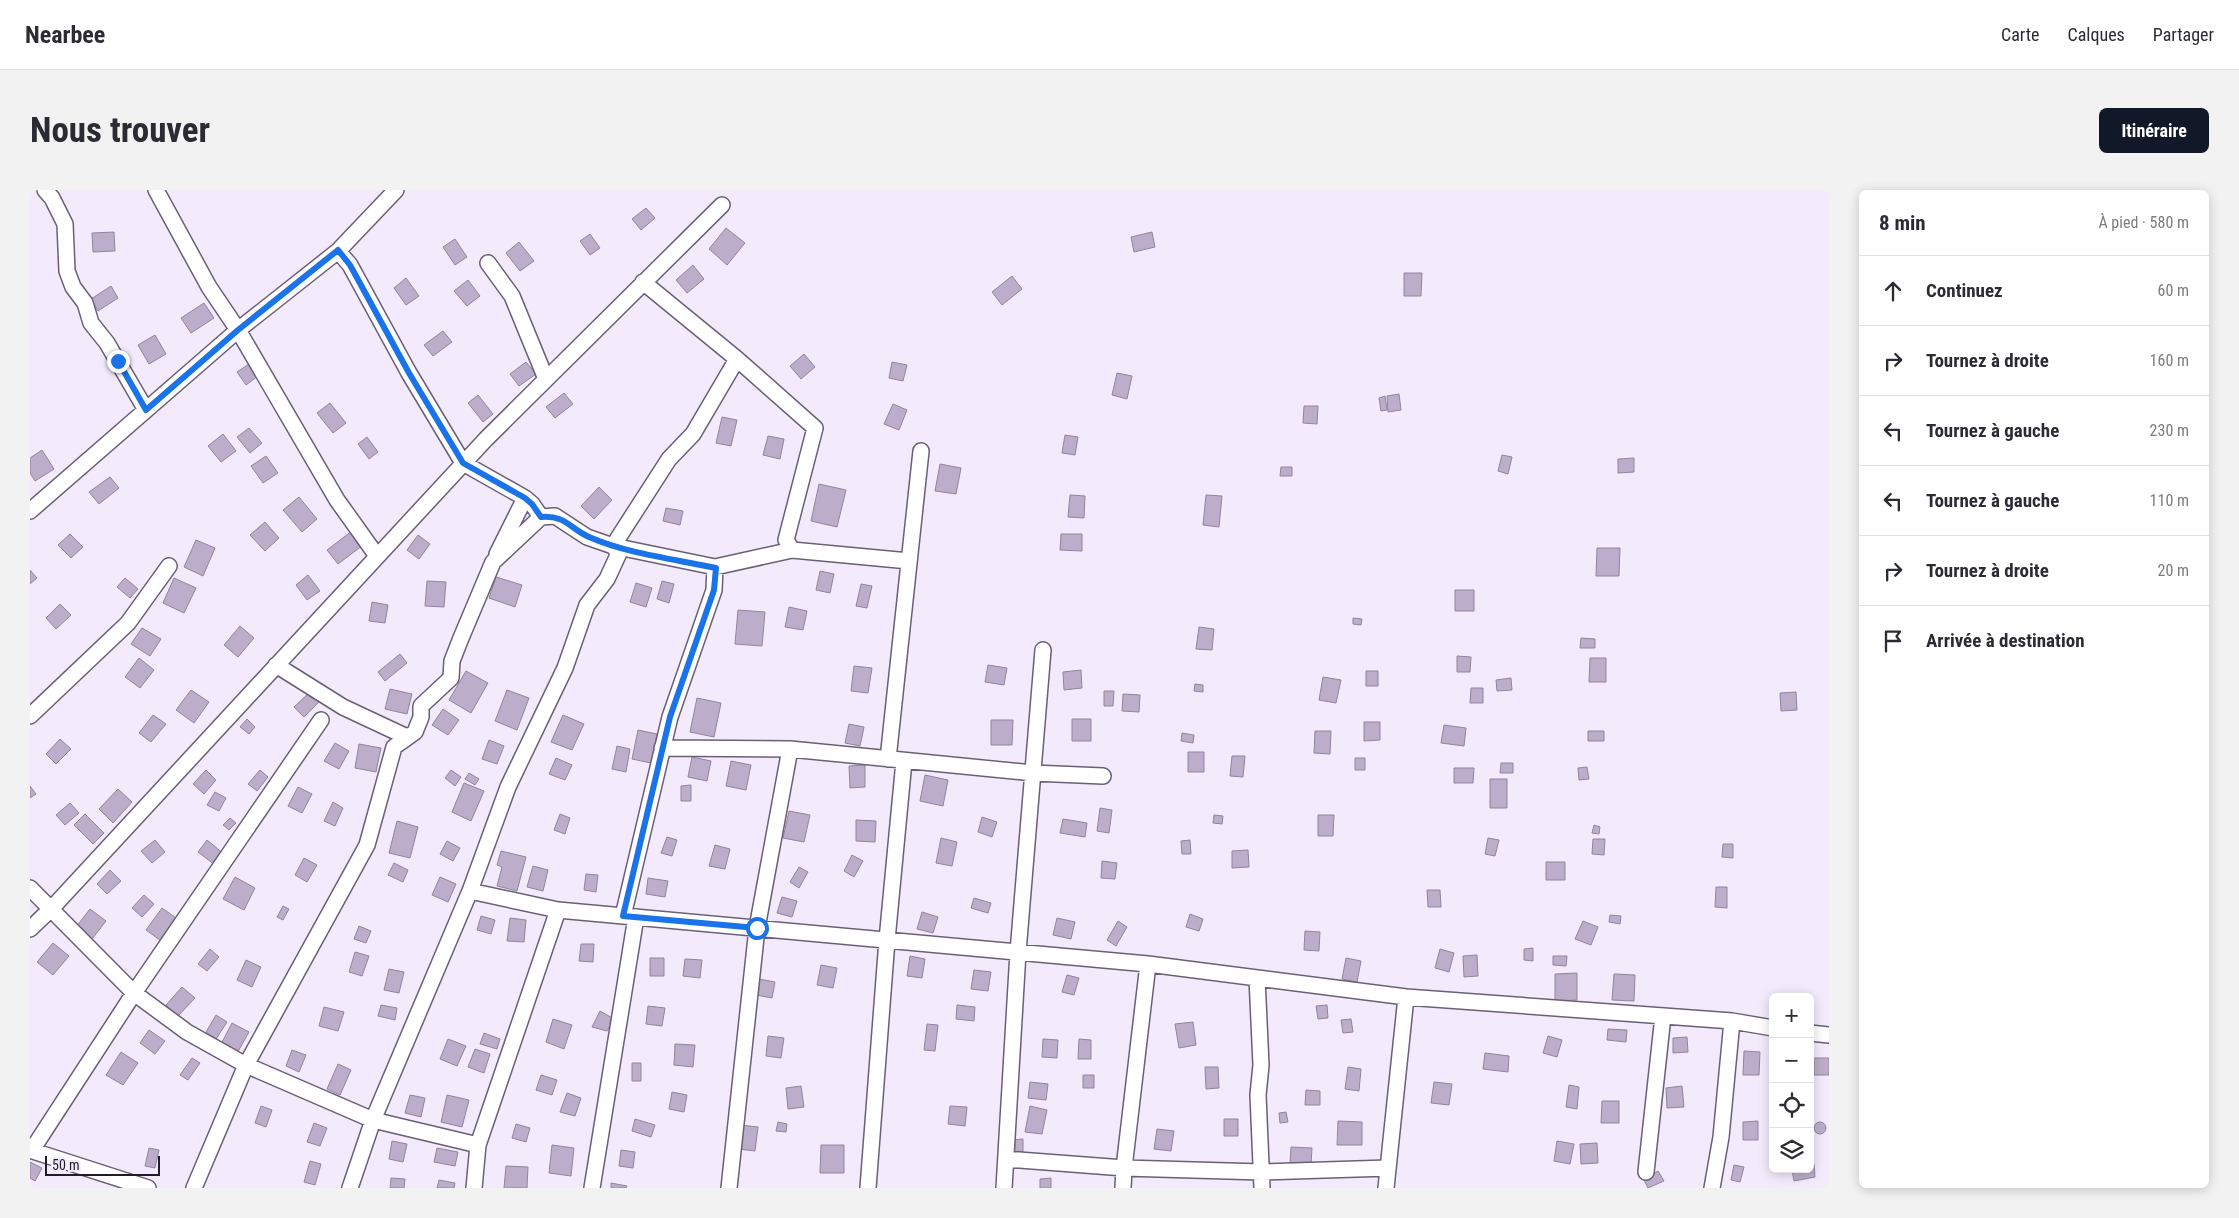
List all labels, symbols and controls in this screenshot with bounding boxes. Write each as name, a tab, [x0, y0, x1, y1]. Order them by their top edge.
text: Nearbee	[25, 21, 105, 49]
text: Carte	[2001, 24, 2040, 45]
text: Calques	[2068, 24, 2125, 45]
text: Partager	[2153, 24, 2214, 45]
button: Itinéraire	[2099, 108, 2209, 153]
text: Nous trouver	[30, 110, 210, 151]
text: 8 min	[1879, 211, 1926, 235]
text: À pied · 580 m	[2098, 213, 2189, 232]
icon: ahead	[1879, 277, 1907, 305]
text: Continuez	[1926, 279, 2003, 302]
text: 60 m	[2157, 281, 2189, 300]
icon: right	[1879, 347, 1907, 375]
text: Tournez à droite	[1926, 349, 2049, 372]
route end	[107, 350, 130, 373]
text: 160 m	[2150, 351, 2189, 370]
icon: left	[1879, 417, 1907, 445]
text: Tournez à gauche	[1926, 419, 2059, 442]
text: 230 m	[2150, 421, 2189, 440]
icon: left	[1879, 487, 1907, 515]
text: Tournez à gauche	[1926, 489, 2059, 512]
text: 110 m	[2150, 491, 2189, 510]
icon: right	[1879, 557, 1907, 585]
text: Tournez à droite	[1926, 559, 2049, 582]
text: 20 m	[2157, 561, 2189, 580]
icon: arrive	[1879, 627, 1907, 655]
text: Arrivée à destination	[1926, 629, 2085, 652]
route start	[746, 917, 769, 940]
map controls	[1769, 993, 1814, 1173]
button: +	[1769, 993, 1814, 1038]
button: −	[1769, 1038, 1814, 1083]
button: locate	[1769, 1083, 1814, 1128]
button: layers	[1769, 1128, 1814, 1173]
scale bar	[45, 1153, 160, 1176]
text: 50 m	[52, 1157, 80, 1173]

